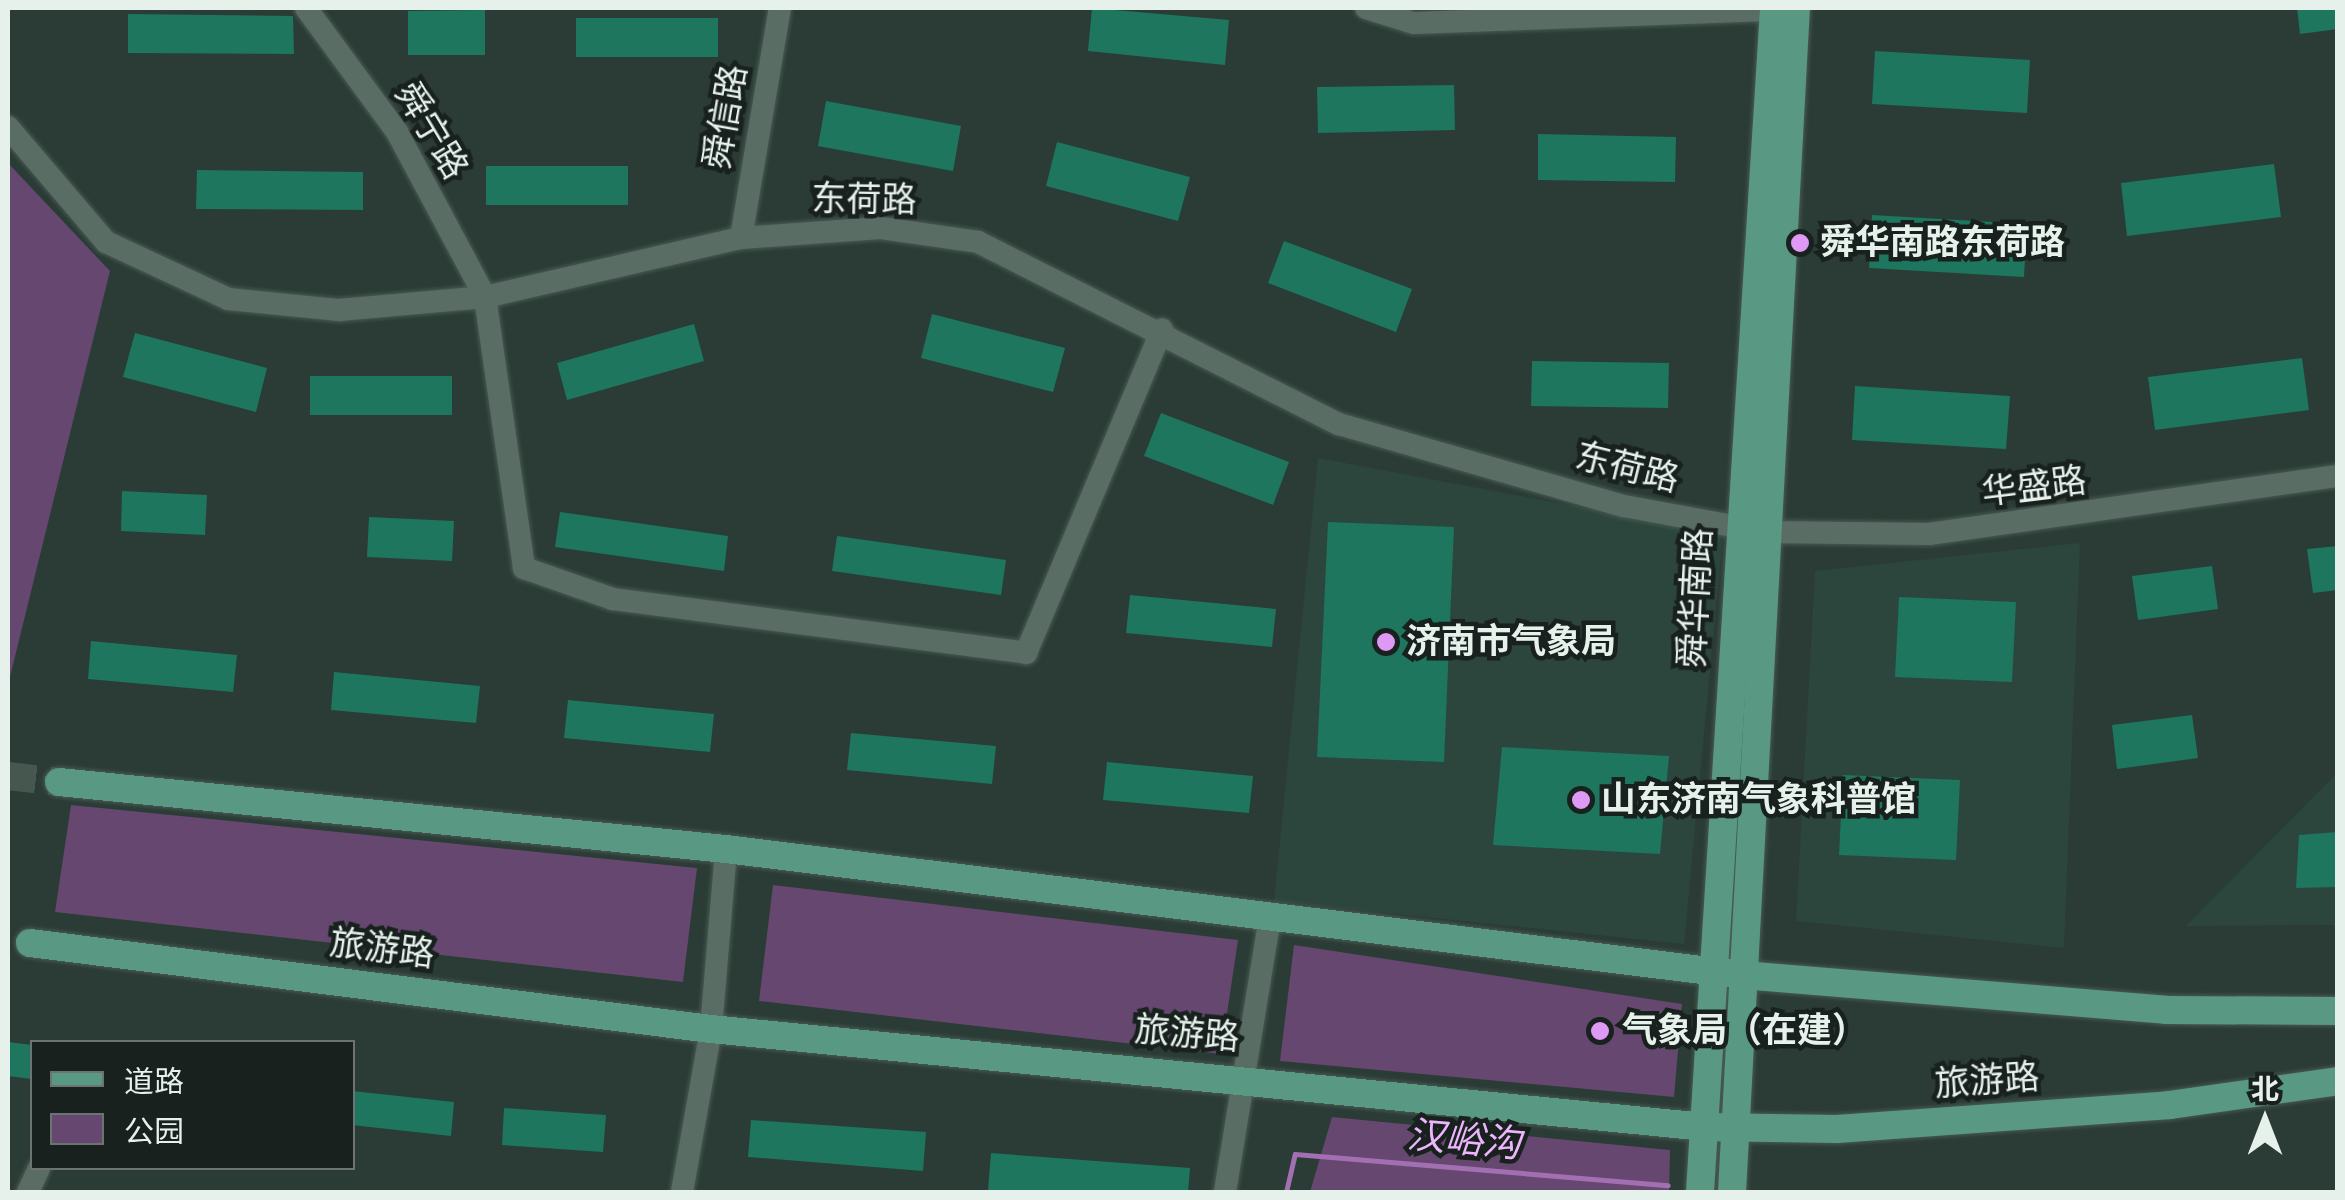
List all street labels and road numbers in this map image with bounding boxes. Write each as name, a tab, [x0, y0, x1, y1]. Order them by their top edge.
street label: 舜信路	[696, 62, 756, 172]
street label: 舜宁路	[386, 75, 476, 187]
street label: 东荷路	[811, 178, 917, 222]
street label: 东荷路	[1571, 435, 1683, 501]
street label: 华盛路	[1979, 460, 2089, 514]
street label: 舜华南路	[1671, 527, 1721, 669]
street label: 旅游路	[327, 922, 437, 976]
street label: 旅游路	[1133, 1009, 1241, 1059]
street label: 旅游路	[1933, 1056, 2041, 1106]

